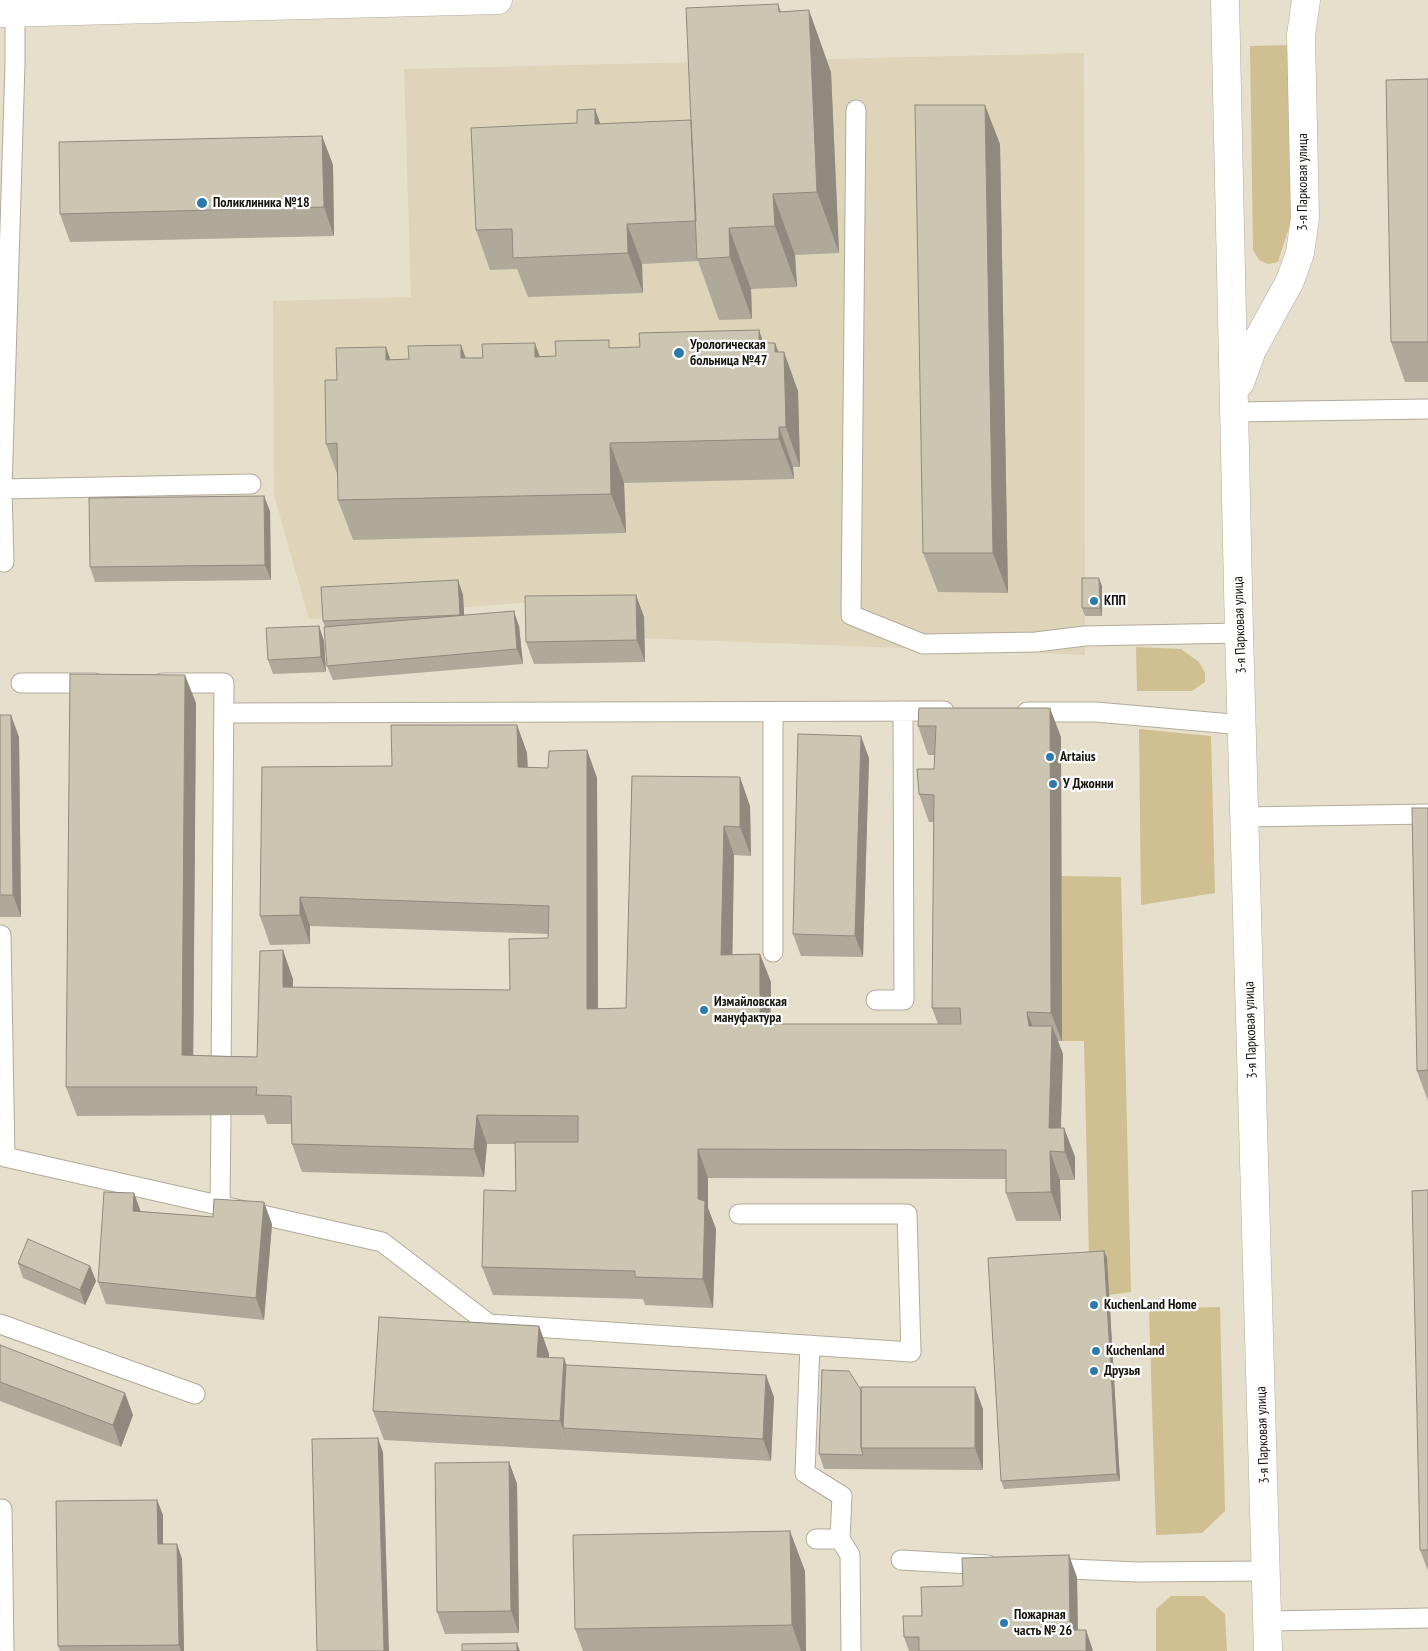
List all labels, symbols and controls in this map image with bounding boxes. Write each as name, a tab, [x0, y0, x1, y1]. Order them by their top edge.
street label: 3-я Парковая улица	[1295, 133, 1311, 231]
place label: Поликлиника №18	[213, 195, 310, 211]
marker: Поликлиника №18	[195, 196, 209, 210]
place label: Урологическая больница №47	[690, 337, 767, 370]
marker: Урологическая больница №47	[672, 346, 686, 360]
street label: 3-я Парковая улица	[1230, 576, 1250, 674]
place label: КПП	[1104, 593, 1126, 609]
marker: КПП	[1088, 595, 1100, 607]
place label: Artaius	[1060, 749, 1096, 765]
marker: Artaius	[1044, 751, 1056, 763]
place label: У Джонни	[1063, 776, 1114, 792]
marker: У Джонни	[1047, 778, 1059, 790]
street label: 3-я Парковая улица	[1241, 981, 1261, 1079]
place label: Измайловская мануфактура	[714, 994, 787, 1026]
marker: Измайловская мануфактура	[698, 1004, 710, 1016]
place label: KuchenLand Home	[1104, 1297, 1197, 1313]
marker: KuchenLand Home	[1088, 1299, 1100, 1311]
place label: Kuchenland	[1106, 1343, 1164, 1359]
marker: Kuchenland	[1090, 1345, 1102, 1357]
place label: Друзья	[1104, 1363, 1140, 1379]
marker: Друзья	[1088, 1365, 1100, 1377]
street label: 3-я Парковая улица	[1253, 1386, 1273, 1484]
place label: Пожарная часть № 26	[1014, 1607, 1072, 1640]
marker: Пожарная часть № 26	[998, 1617, 1010, 1629]

